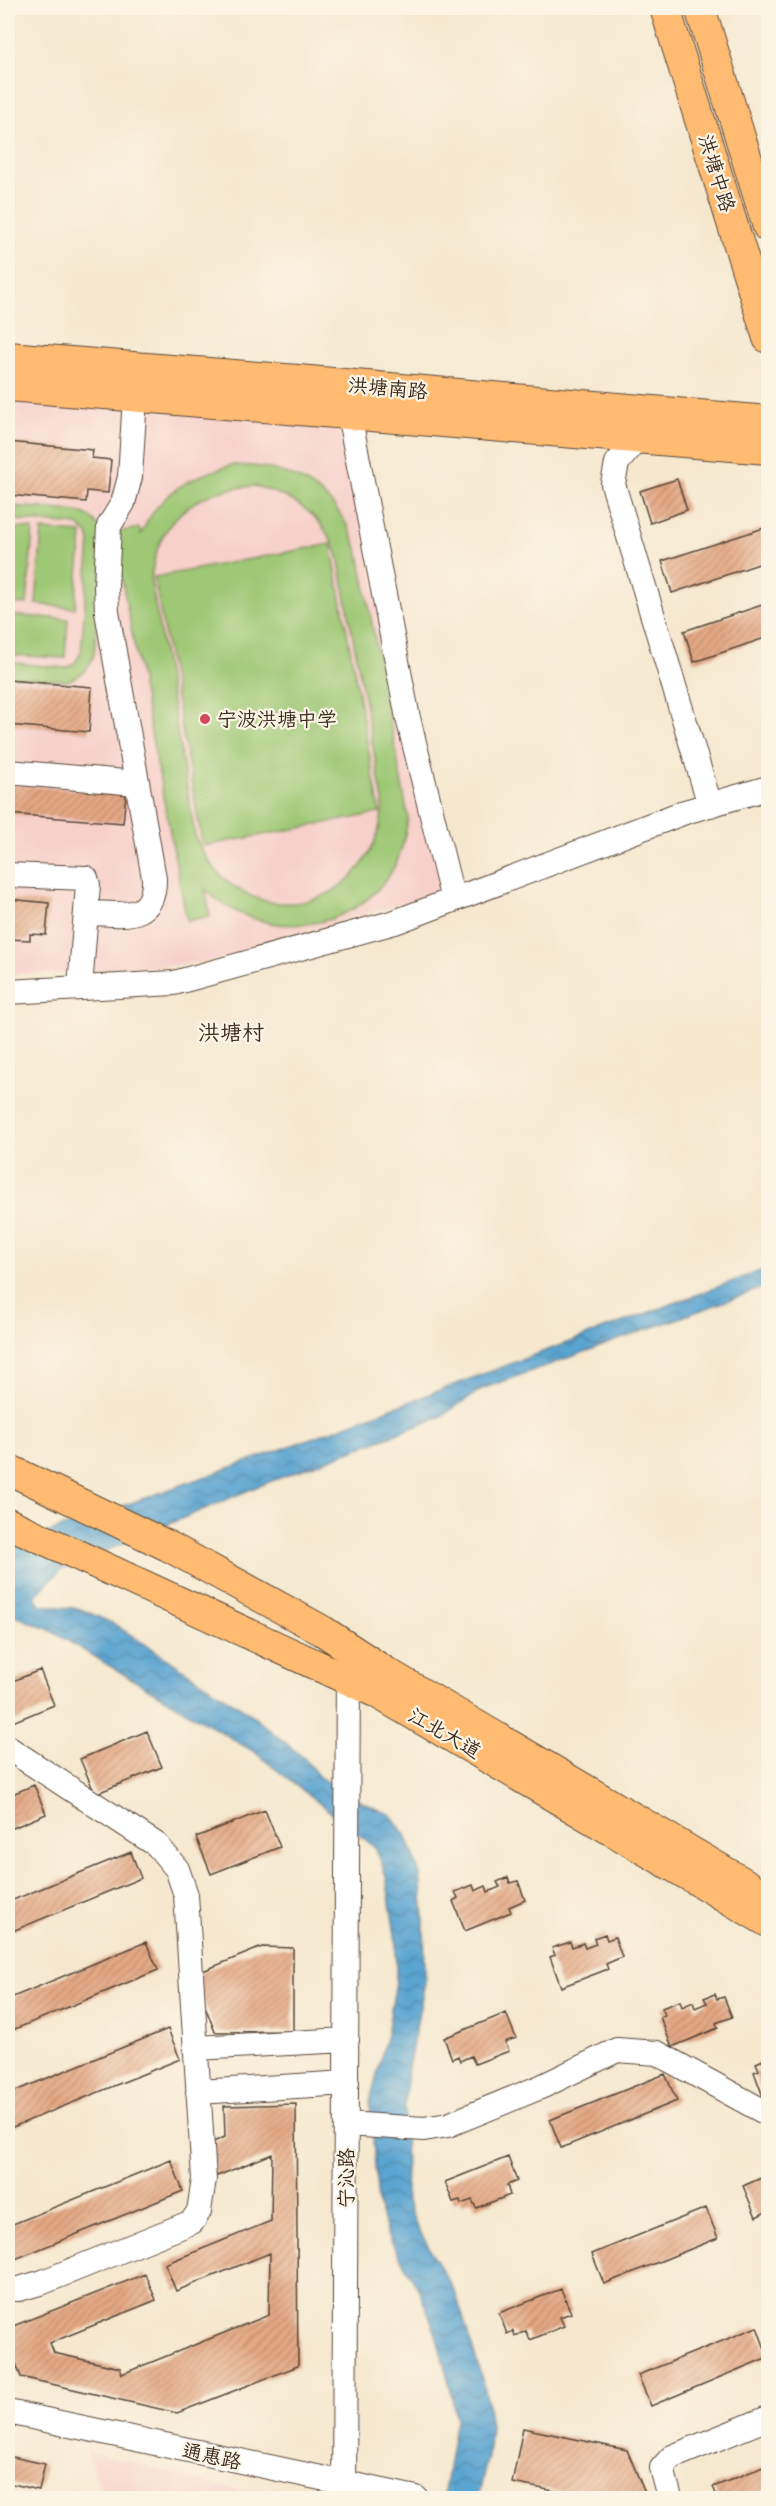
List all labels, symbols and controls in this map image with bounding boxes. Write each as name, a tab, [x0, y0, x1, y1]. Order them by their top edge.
street label: 洪塘中路	[693, 131, 742, 216]
street label: 洪塘南路	[347, 371, 430, 405]
place label: 宁波洪塘中学	[217, 705, 337, 732]
marker: 宁波洪塘中学	[198, 712, 212, 726]
district label: 洪塘村	[198, 1017, 264, 1047]
street label: 江北大道	[404, 1701, 487, 1764]
street label: 宁沁路	[332, 2147, 359, 2208]
street label: 通惠路	[180, 2436, 245, 2475]

